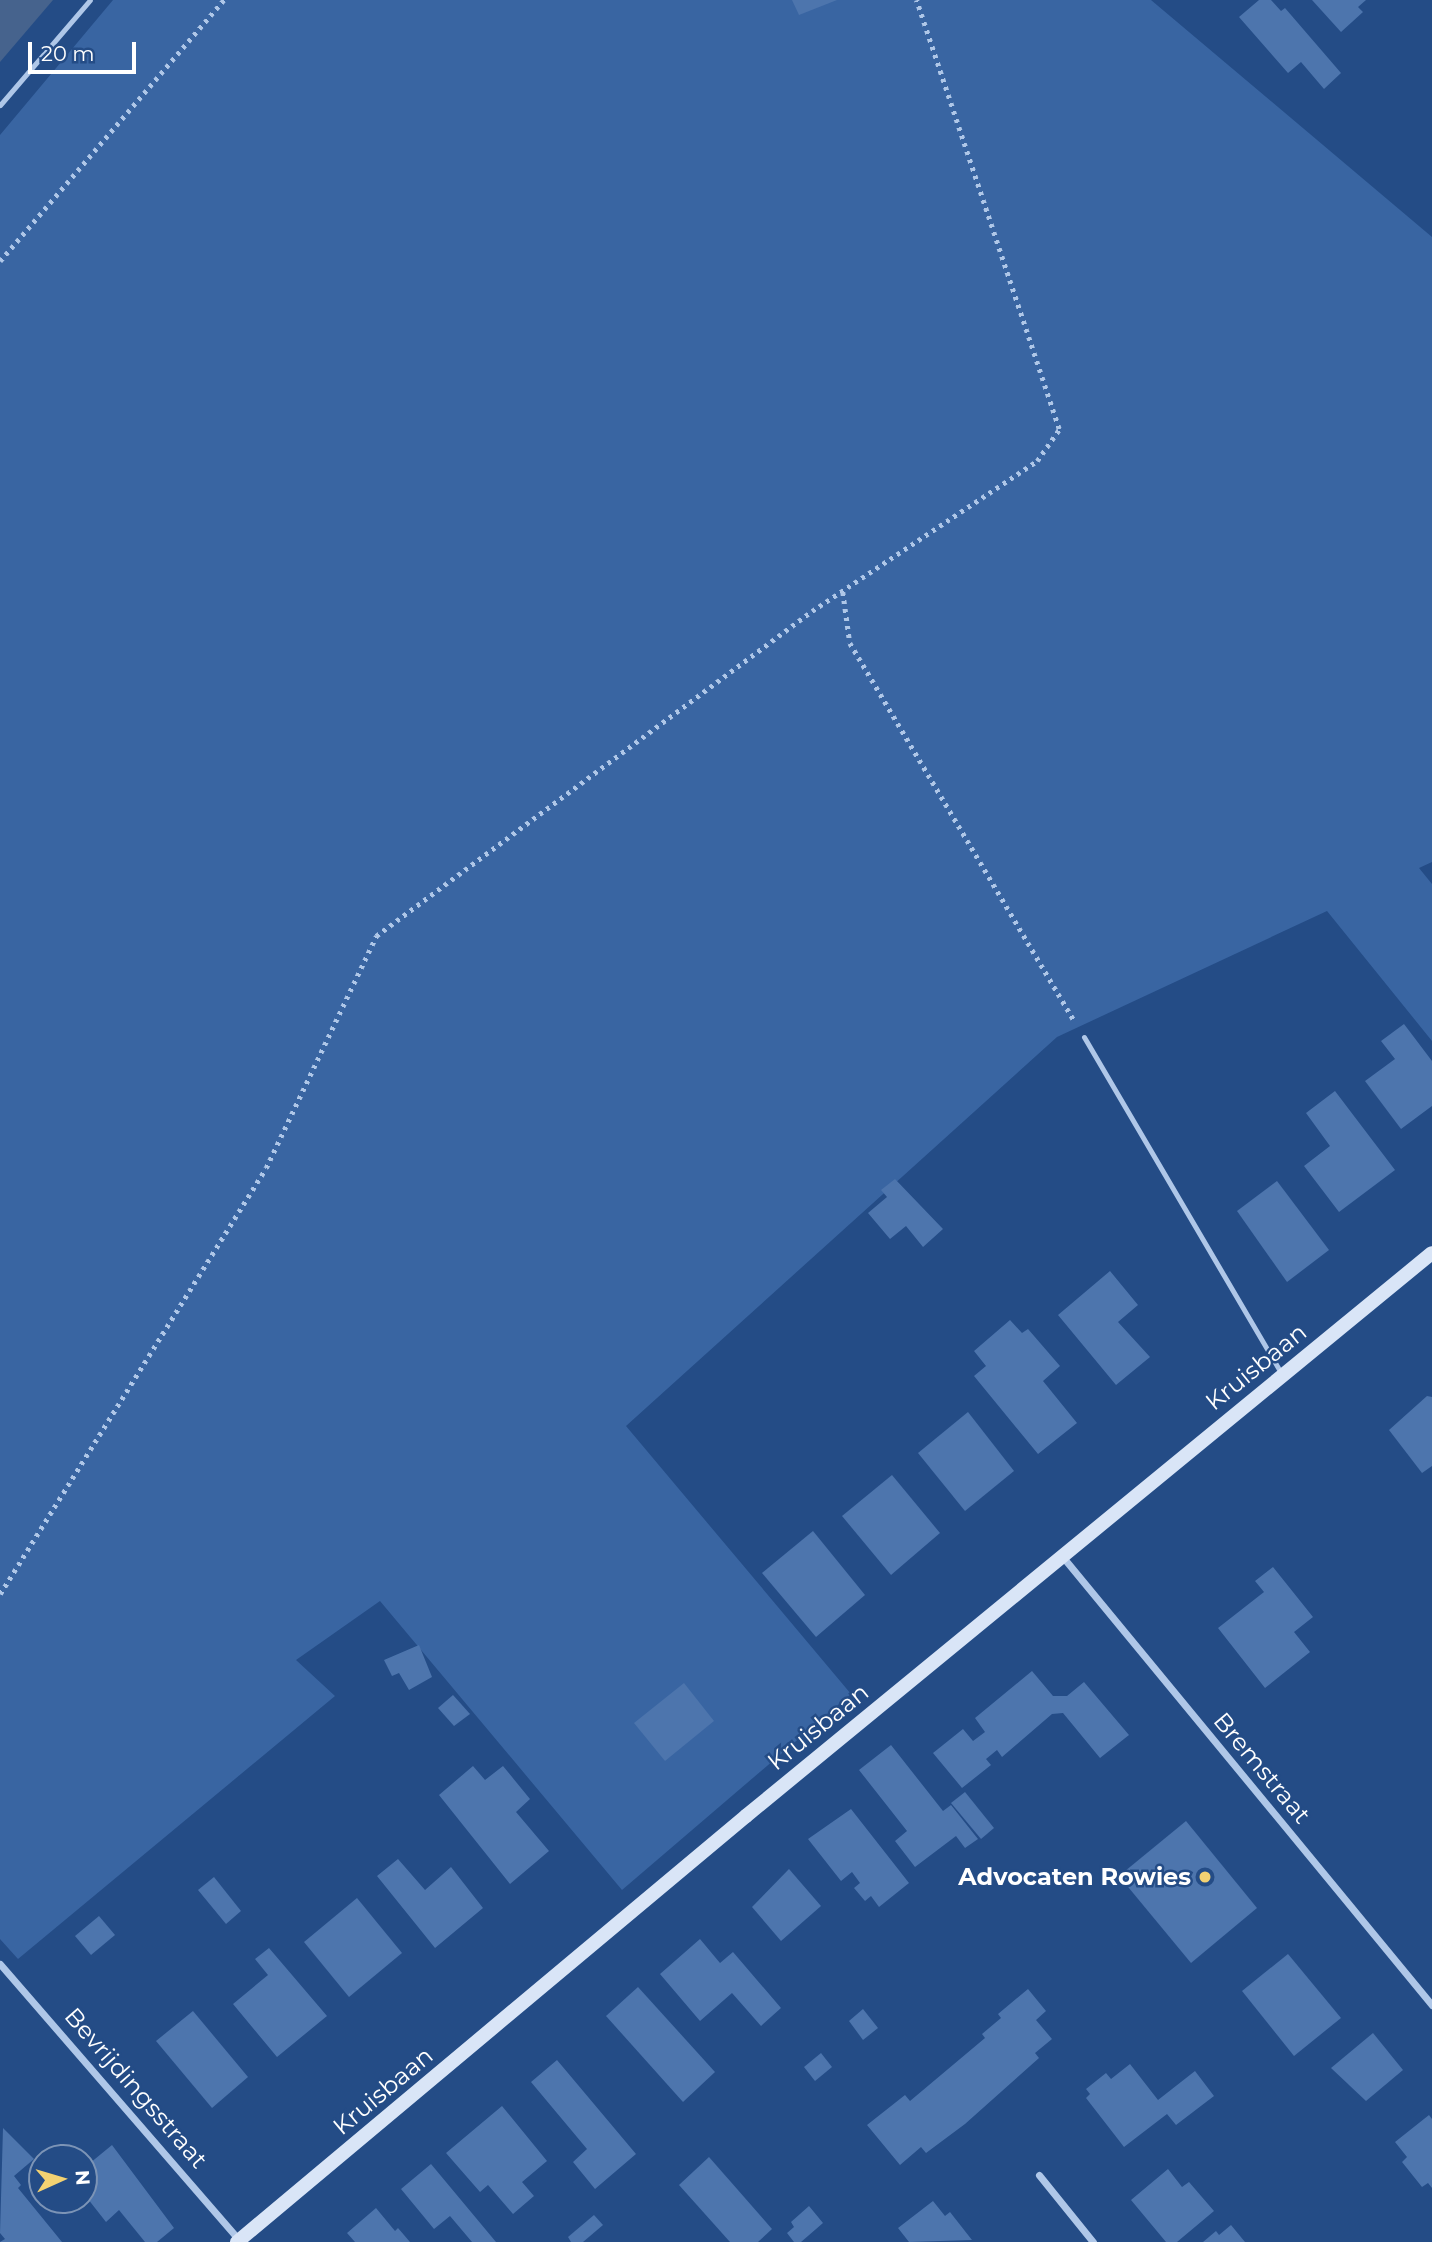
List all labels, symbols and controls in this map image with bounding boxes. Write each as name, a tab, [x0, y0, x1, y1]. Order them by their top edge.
scale bar	[32, 28, 140, 72]
text: 20 m	[41, 41, 95, 66]
street label: Kruisbaan	[1200, 1318, 1312, 1416]
street label: Kruisbaan	[762, 1678, 874, 1776]
street label: Bremstraat	[1207, 1707, 1317, 1829]
place label: Advocaten Rowies	[958, 1863, 1191, 1891]
marker: Advocaten Rowies	[1197, 1869, 1213, 1885]
street label: Bevrijdingsstraat	[59, 2002, 213, 2174]
street label: Kruisbaan	[327, 2041, 439, 2141]
north arrow	[28, 2144, 98, 2214]
text: N	[70, 2169, 94, 2186]

